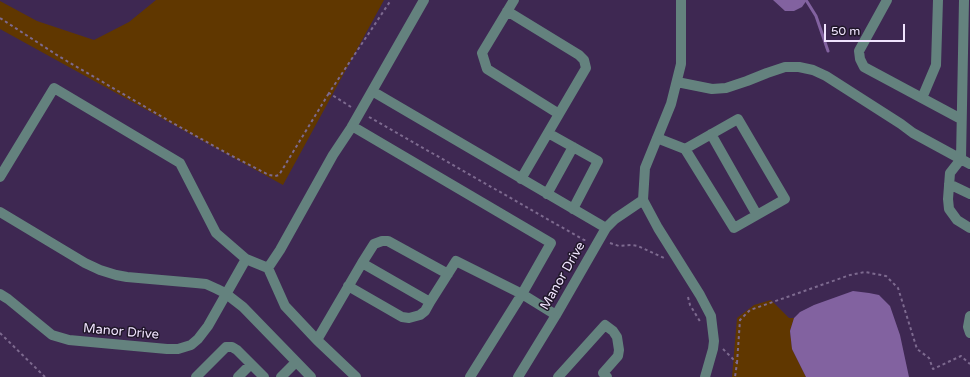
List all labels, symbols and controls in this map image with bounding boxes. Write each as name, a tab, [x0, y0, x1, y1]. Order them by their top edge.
scale bar	[826, 16, 907, 42]
text: 50 m	[831, 24, 860, 38]
street label: Manor Drive	[537, 239, 589, 313]
street label: Manor Drive	[82, 321, 160, 343]

